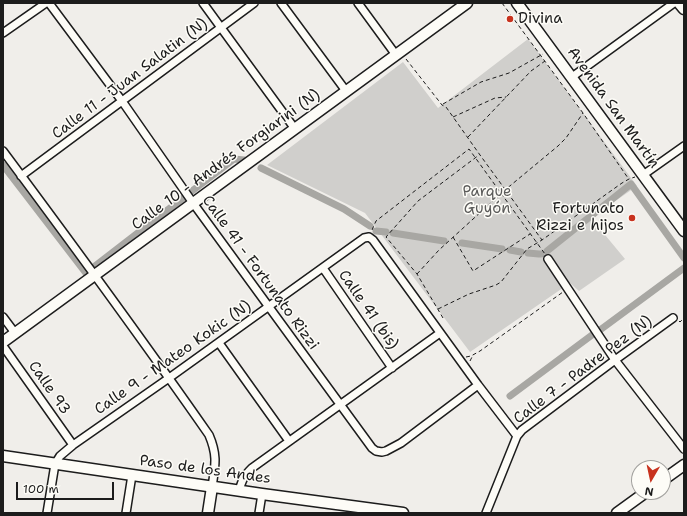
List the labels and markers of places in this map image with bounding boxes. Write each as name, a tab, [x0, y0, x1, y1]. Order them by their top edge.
place label: Divina	[518, 10, 563, 28]
marker: Divina	[505, 14, 515, 24]
place label: Fortunato Rizzi e hijos	[536, 200, 624, 235]
marker: Fortunato Rizzi e hijos	[627, 213, 637, 223]

